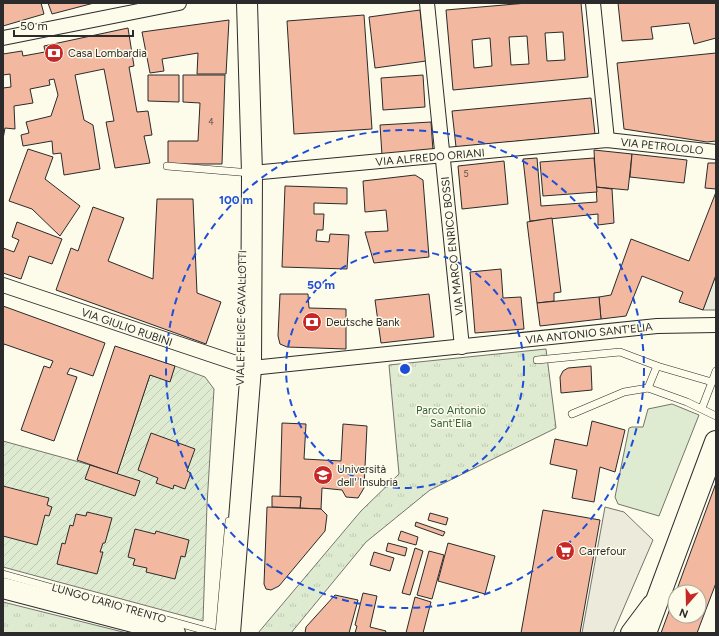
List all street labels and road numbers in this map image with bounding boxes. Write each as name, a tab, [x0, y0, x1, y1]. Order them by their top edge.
street label: VIA PETROLOLO	[620, 136, 704, 157]
street label: VIA ALFREDO ORIANI	[375, 146, 485, 169]
street label: VIA MARCO ENRICO BOSSI	[439, 176, 466, 316]
street label: VIALE FELICE CAVALLOTTI	[234, 250, 249, 386]
street label: VIA GIULIO RUBINI	[80, 306, 174, 349]
street label: VIA ANTONIO SANT'ELIA	[525, 320, 654, 347]
street label: LUNGO LARIO TRENTO	[50, 581, 168, 626]

